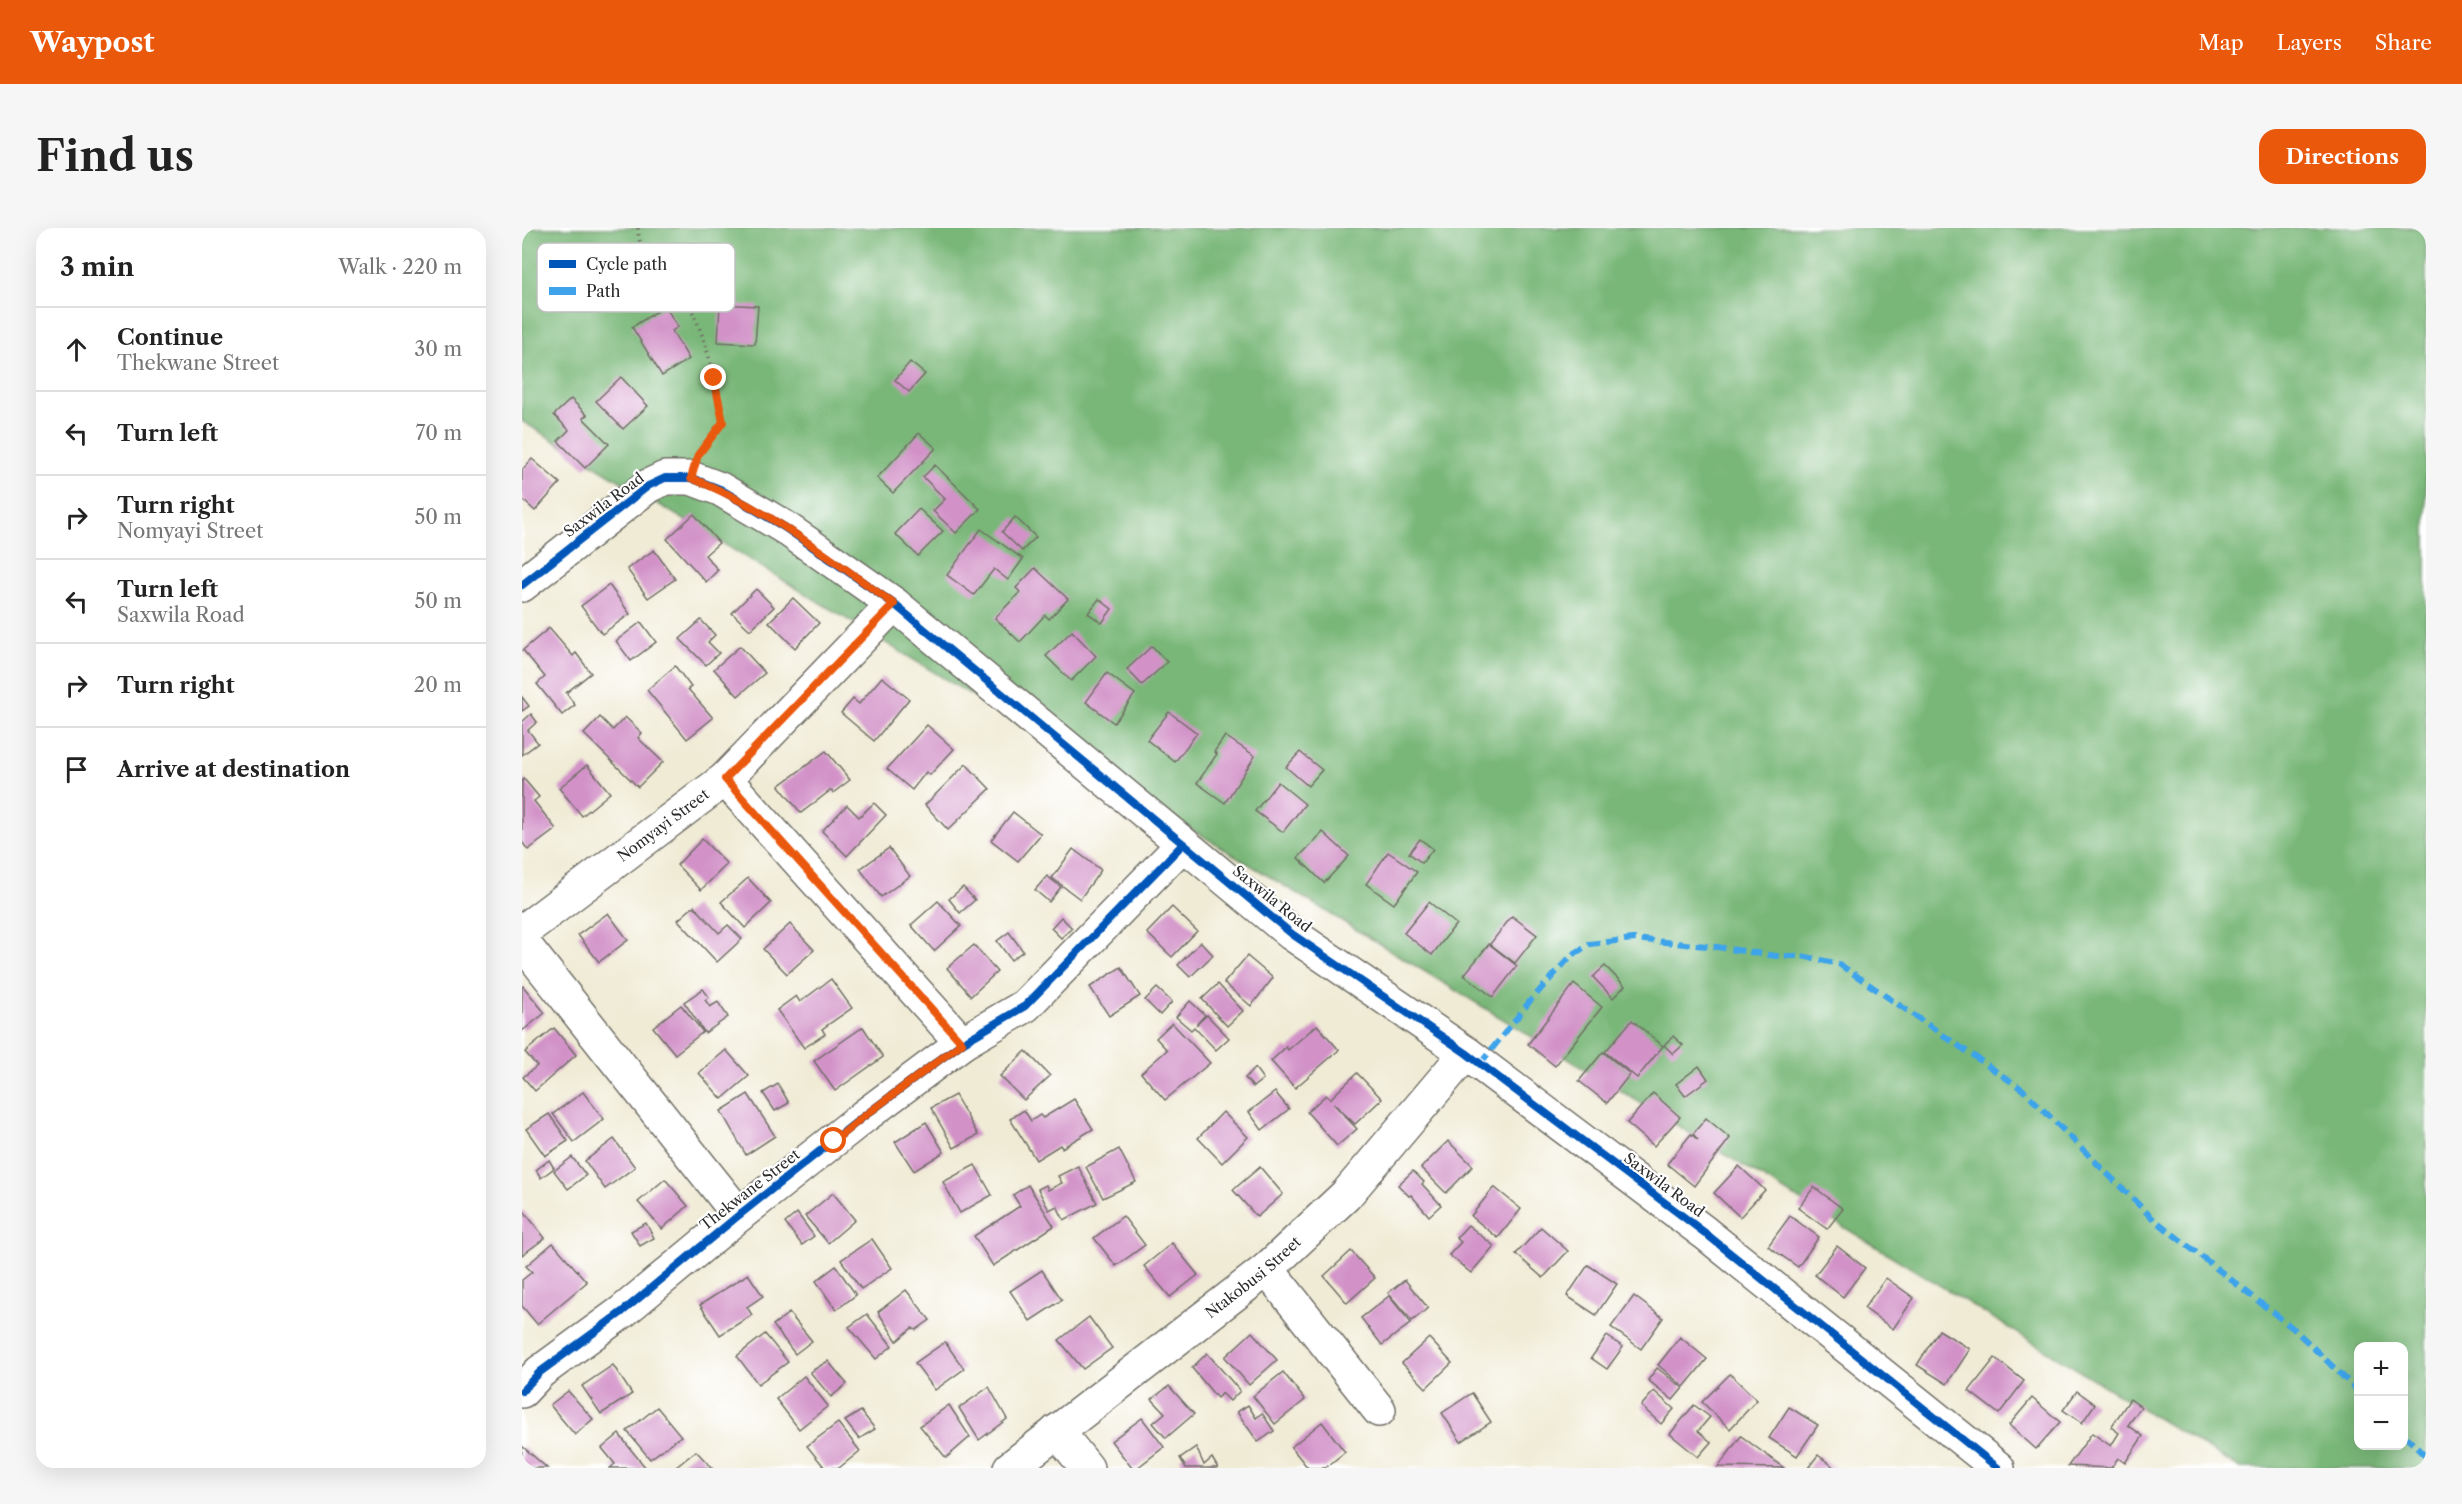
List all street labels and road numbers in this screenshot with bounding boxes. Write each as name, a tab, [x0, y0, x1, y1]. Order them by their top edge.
street label: Saxwila Road	[560, 468, 648, 541]
street label: Nomyayi Street	[613, 784, 713, 866]
street label: Saxwila Road	[1229, 861, 1316, 936]
street label: Thekwane Street	[696, 1144, 804, 1235]
street label: Saxwila Road	[1620, 1148, 1708, 1221]
street label: Ntakobusi Street	[1201, 1232, 1305, 1322]

